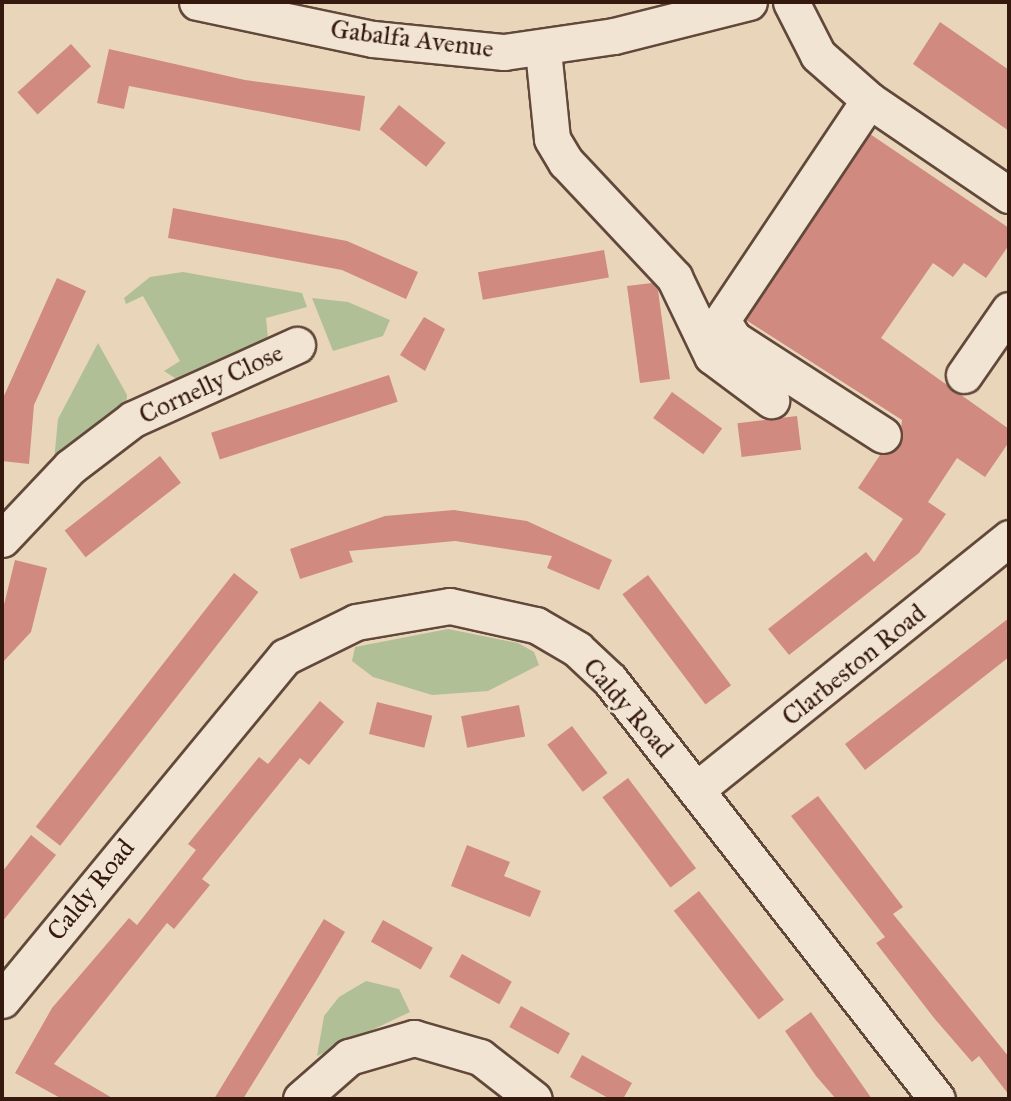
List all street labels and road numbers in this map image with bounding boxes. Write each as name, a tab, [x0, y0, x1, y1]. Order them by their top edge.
street label: Gabalfa Avenue	[329, 14, 495, 64]
street label: Cornelly Close	[134, 337, 288, 431]
street label: Clarbeston Road	[776, 597, 932, 733]
street label: Caldy Road	[576, 652, 680, 764]
street label: Caldy Road	[41, 833, 141, 947]

